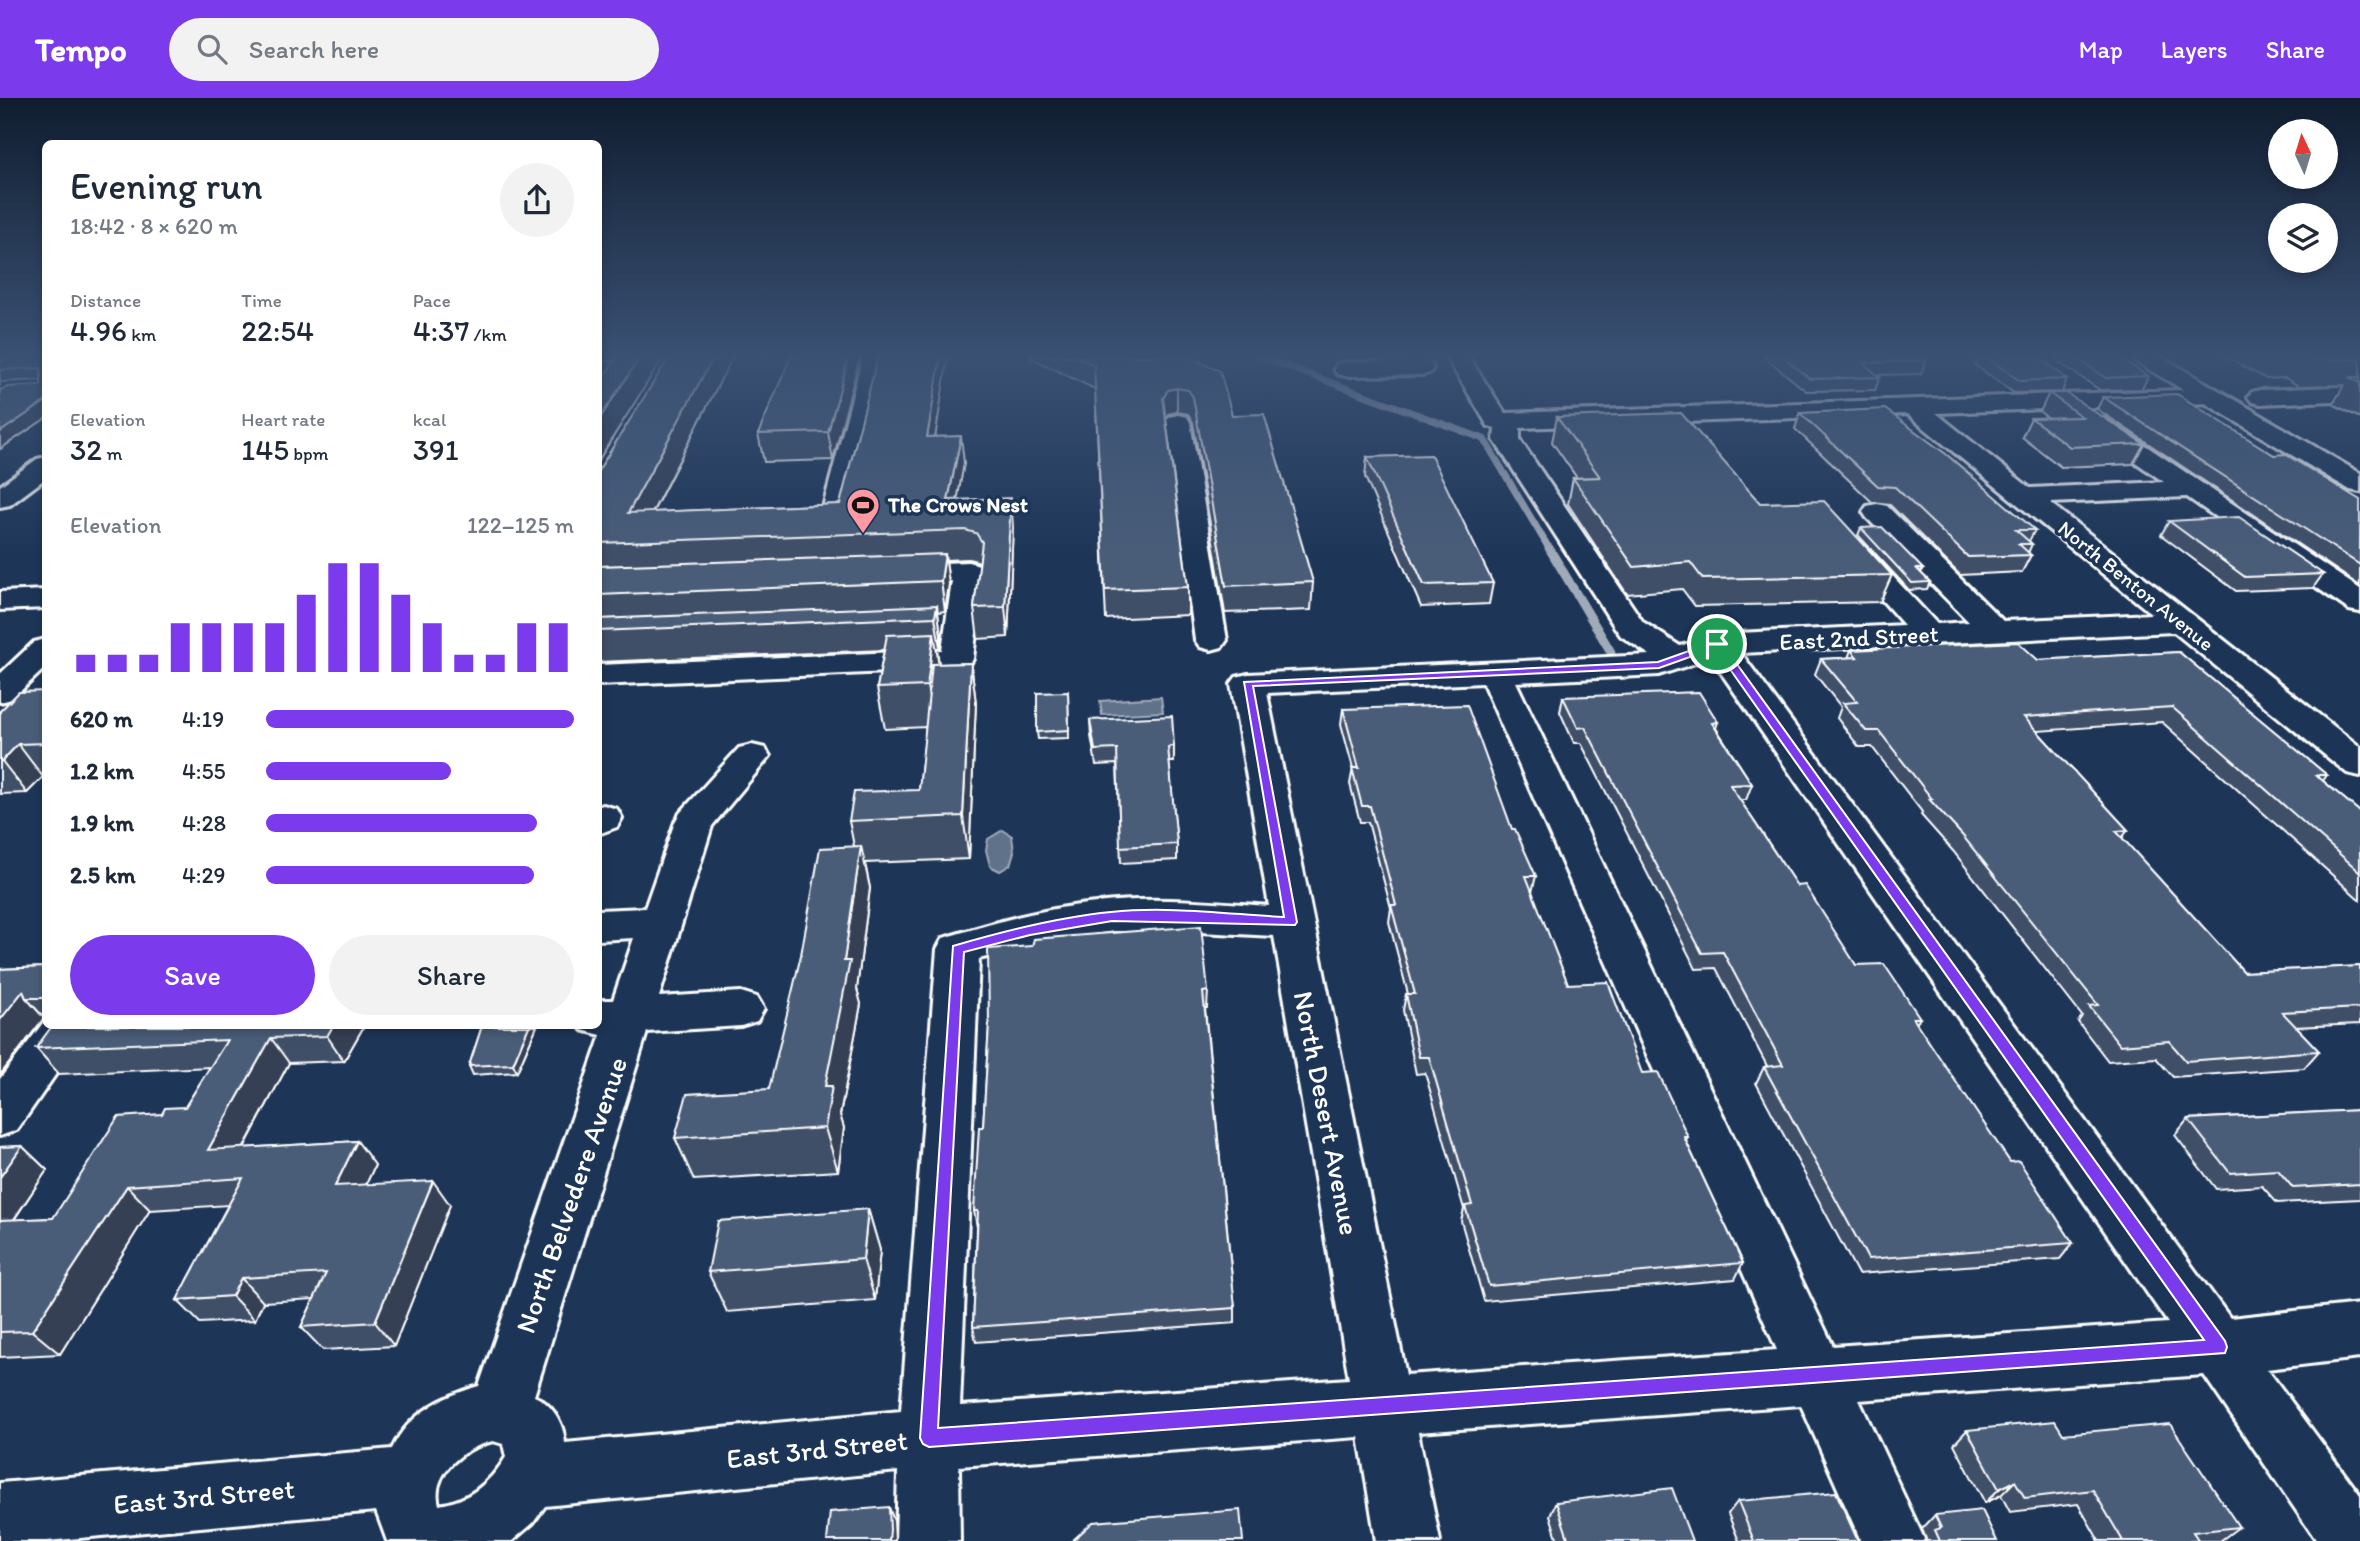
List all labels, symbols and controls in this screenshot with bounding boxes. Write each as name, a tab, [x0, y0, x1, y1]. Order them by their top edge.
search box	[169, 18, 659, 81]
text: Tempo	[35, 30, 127, 69]
icon: search	[193, 30, 231, 68]
text: Search here	[249, 33, 379, 65]
text: Map	[2079, 35, 2123, 64]
text: Layers	[2161, 35, 2228, 64]
text: Share	[2266, 35, 2325, 64]
north arrow	[2268, 119, 2338, 189]
map controls	[2268, 119, 2338, 273]
text: Evening run	[70, 163, 263, 209]
button: share	[500, 163, 574, 237]
button: layers	[2268, 203, 2338, 273]
text: 18:42 · 8 × 620 m	[70, 212, 238, 240]
text: Distance	[70, 289, 141, 312]
text: Time	[241, 289, 282, 312]
text: Pace	[413, 289, 451, 312]
text: 4.96	[70, 312, 127, 349]
text: 22:54	[241, 312, 314, 349]
text: 4:37	[413, 312, 469, 349]
text: km	[127, 323, 156, 346]
text: /km	[469, 323, 507, 346]
text: Elevation	[70, 408, 146, 431]
text: Heart rate	[241, 408, 325, 431]
text: kcal	[413, 408, 446, 431]
text: 32	[70, 431, 102, 468]
text: 145	[241, 431, 289, 468]
text: 391	[413, 431, 459, 468]
text: m	[102, 442, 122, 465]
text: bpm	[289, 442, 329, 465]
sports icon: The Crows Nest	[844, 486, 882, 535]
place label: The Crows Nest	[887, 492, 1028, 517]
text: Elevation	[70, 511, 161, 539]
text: 122–125 m	[467, 511, 574, 539]
street label: North Benton Avenue	[2053, 515, 2219, 656]
pin	[1687, 614, 1747, 674]
street label: East 2nd Street	[1779, 619, 1939, 656]
icon: arrive	[1698, 625, 1736, 663]
text: 620 m	[70, 705, 133, 733]
text: 4:19	[182, 705, 224, 733]
text: 1.2 km	[70, 757, 134, 785]
text: 4:55	[182, 757, 226, 785]
text: 1.9 km	[70, 809, 134, 837]
text: 4:28	[182, 809, 226, 837]
text: 2.5 km	[70, 861, 135, 889]
text: 4:29	[182, 861, 226, 889]
button: Save	[70, 935, 315, 1015]
button: Share	[329, 935, 574, 1015]
street label: North Desert Avenue	[1287, 988, 1367, 1238]
street label: North Belvedere Avenue	[508, 1052, 634, 1338]
street label: East 3rd Street	[725, 1423, 909, 1475]
street label: East 3rd Street	[112, 1471, 296, 1521]

